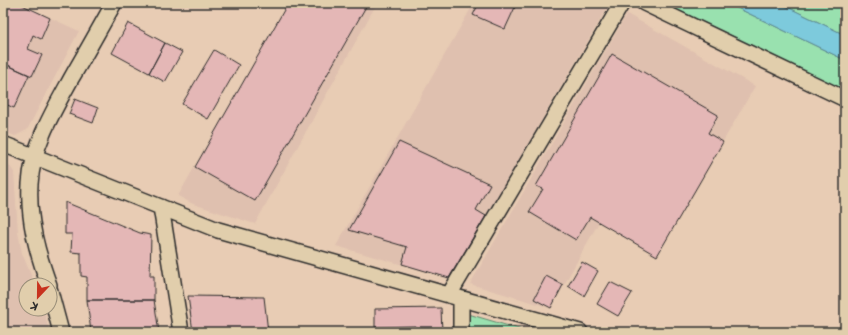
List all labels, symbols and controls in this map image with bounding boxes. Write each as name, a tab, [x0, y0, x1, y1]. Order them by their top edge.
north arrow	[18, 277, 58, 317]
text: K	[28, 298, 40, 315]

